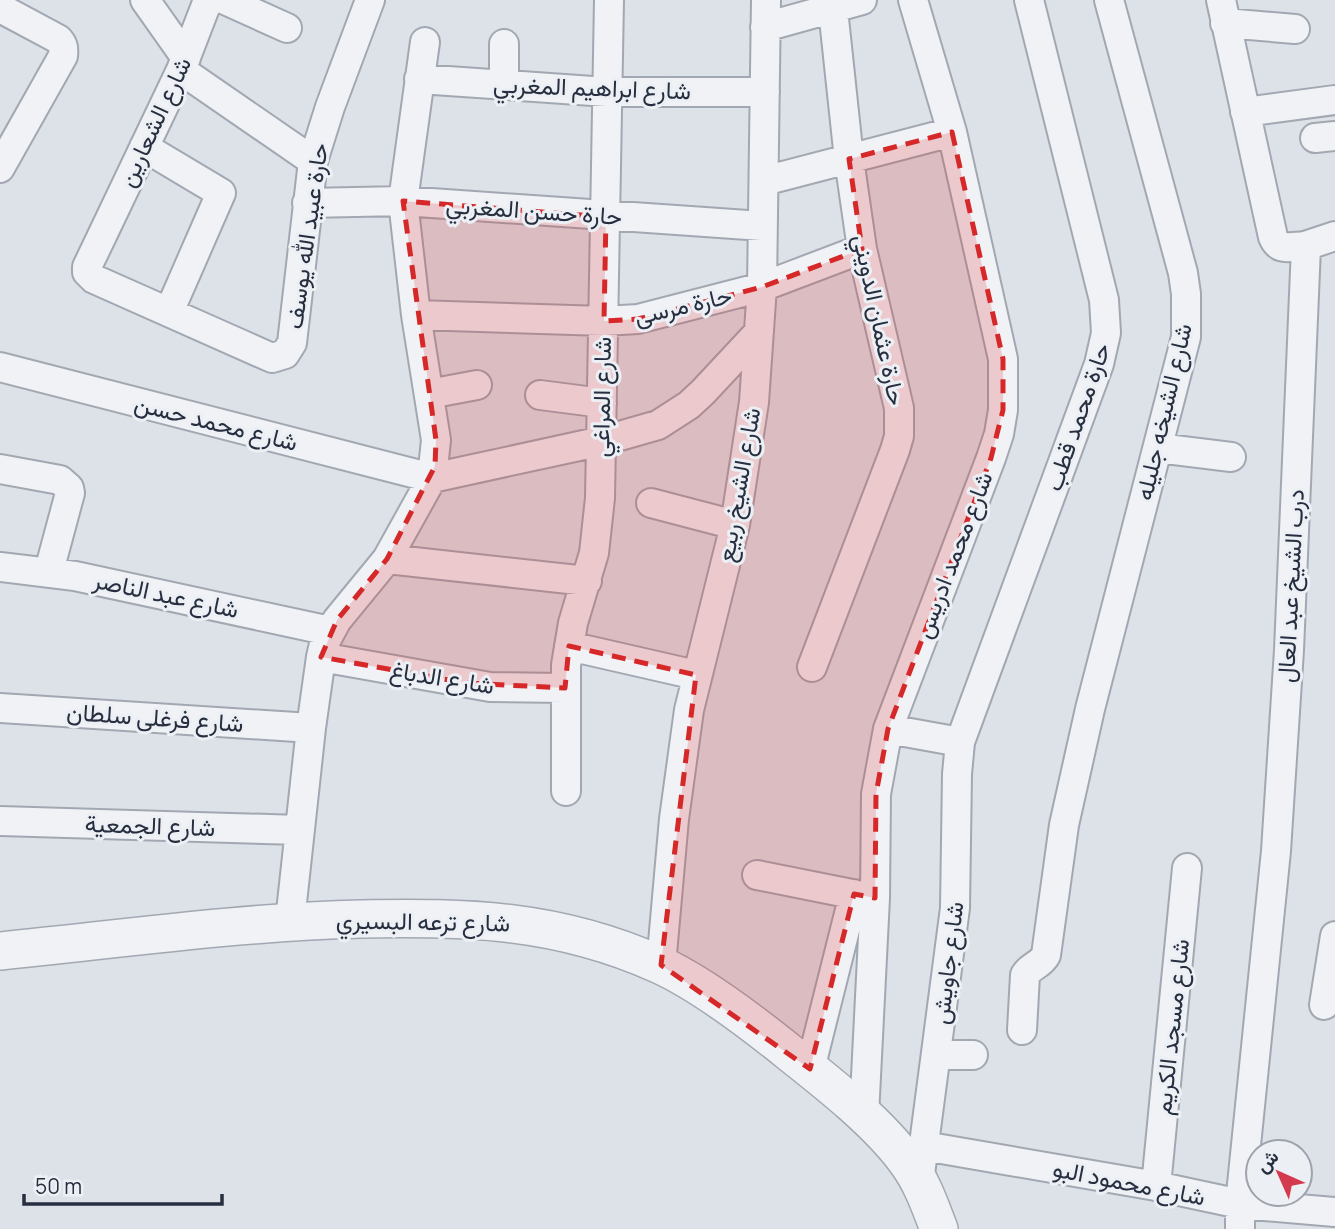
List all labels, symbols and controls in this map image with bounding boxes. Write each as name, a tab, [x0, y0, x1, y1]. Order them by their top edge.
street label: شارع الشعارين	[109, 51, 199, 192]
street label: شارع ابراهيم المغربي	[492, 67, 691, 110]
street label: حارة عبيد الله يوسف	[276, 141, 335, 331]
street label: حارة حسن المغربي	[445, 187, 623, 236]
street label: حارة عثمان الدويني	[842, 231, 915, 409]
street label: حارة مرسى	[631, 277, 735, 332]
street label: شارع الشيخه جليله	[1126, 320, 1200, 504]
street label: شارع المراغي	[583, 336, 622, 458]
street label: حارة محمد قطب	[1036, 338, 1117, 495]
street label: شارع محمد حسن	[131, 385, 301, 459]
street label: شارع الشيخ ربيع	[708, 405, 769, 565]
street label: شارع محمد ادريس	[906, 466, 1000, 643]
street label: درب الشيخ عبد العال	[1268, 488, 1313, 684]
street label: شارع عبد الناصر	[89, 562, 242, 626]
street label: شارع الدباغ	[387, 652, 497, 702]
street label: شارع فرغلى سلطان	[65, 694, 245, 740]
street label: شارع الجمعية	[84, 806, 216, 844]
street label: شارع جاويش	[923, 900, 971, 1026]
street label: شارع ترعه البسيري	[335, 902, 510, 943]
street label: شارع مسجد الكريم	[1145, 937, 1197, 1117]
north arrow	[1244, 1138, 1314, 1208]
text: ش	[1250, 1144, 1284, 1178]
street label: شارع محمود البو	[1050, 1151, 1208, 1213]
scale bar	[24, 1162, 222, 1206]
text: 50 m	[35, 1172, 82, 1200]

